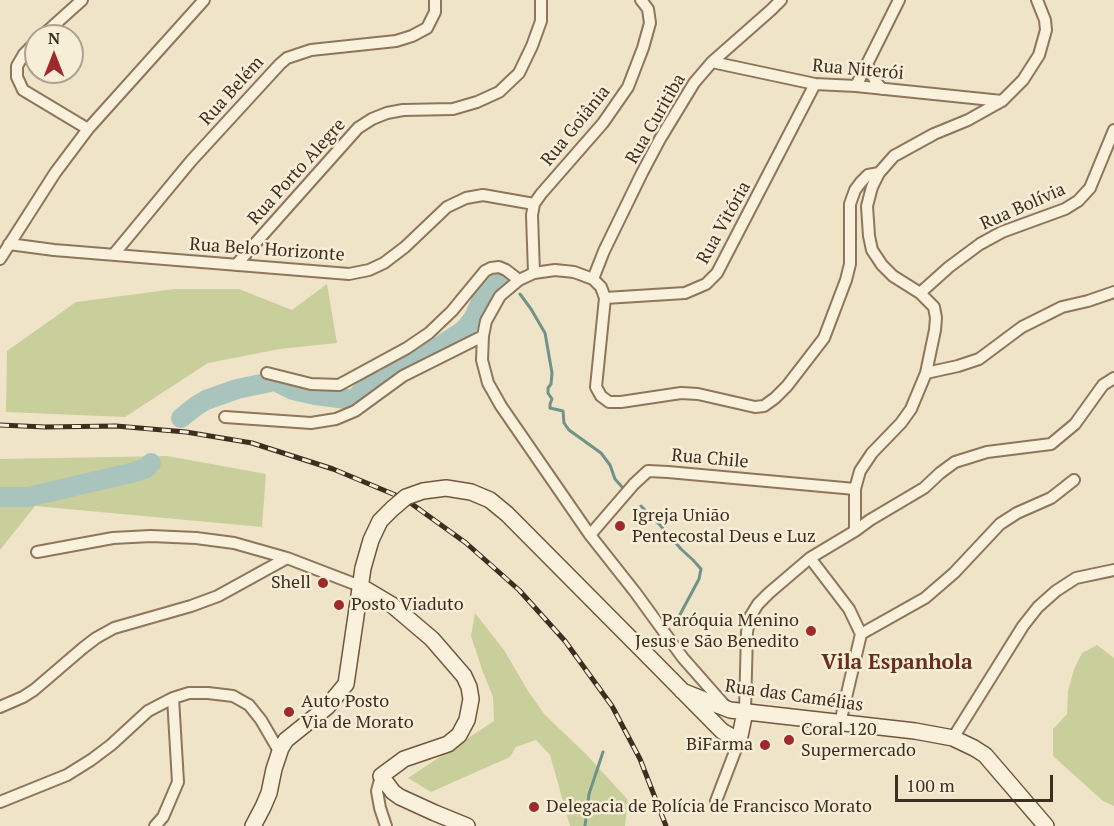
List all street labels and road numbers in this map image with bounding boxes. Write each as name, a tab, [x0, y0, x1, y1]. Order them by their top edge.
street label: Rua Belém	[195, 52, 269, 130]
street label: Rua Niterói	[811, 55, 905, 85]
street label: Rua Curitiba	[622, 70, 690, 168]
street label: Rua Goiânia	[537, 81, 615, 171]
street label: Rua Porto Alegre	[244, 114, 350, 230]
street label: Rua Vitória	[692, 178, 756, 268]
street label: Rua Bolívia	[977, 179, 1069, 235]
street label: Rua Belo Horizonte	[189, 234, 345, 266]
street label: Rua Chile	[671, 445, 749, 473]
street label: Rua das Camélias	[723, 676, 865, 716]

